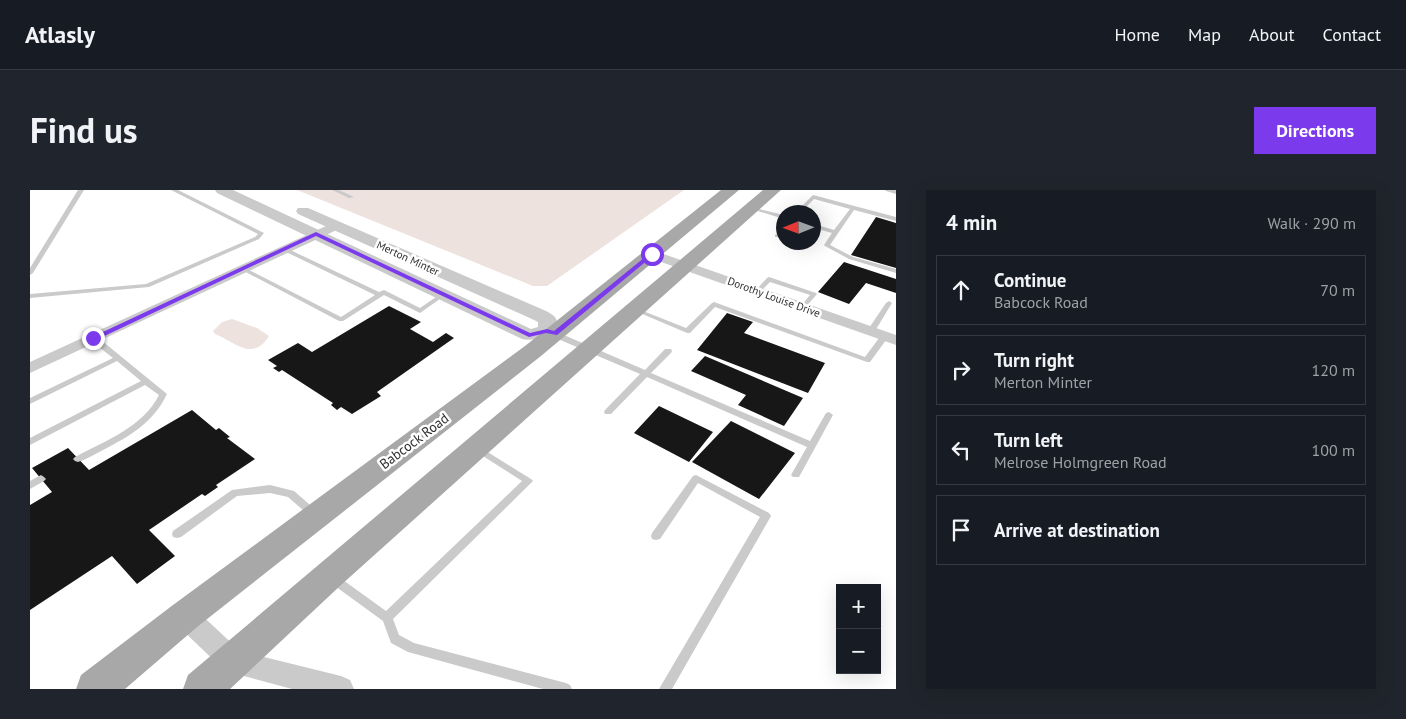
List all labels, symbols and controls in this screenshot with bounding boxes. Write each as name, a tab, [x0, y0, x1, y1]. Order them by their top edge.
text: Atlasly	[25, 19, 95, 50]
text: Home	[1114, 23, 1160, 46]
text: Map	[1188, 23, 1221, 46]
text: About	[1249, 23, 1295, 46]
text: Contact	[1323, 23, 1381, 46]
text: Find us	[30, 107, 138, 153]
button: Directions	[1254, 107, 1376, 154]
north arrow	[776, 205, 821, 250]
text: 4 min	[946, 209, 997, 236]
text: Walk · 290 m	[1267, 213, 1356, 233]
street label: Merton Minter	[374, 237, 442, 279]
route start	[641, 243, 664, 266]
text: Continue	[994, 268, 1066, 292]
street label: Dorothy Louise Drive	[726, 274, 823, 320]
icon: ahead	[947, 276, 975, 304]
text: 70 m	[1320, 280, 1355, 300]
text: Babcock Road	[994, 292, 1088, 312]
route end	[82, 327, 105, 350]
text: Turn right	[994, 348, 1074, 372]
icon: right	[947, 356, 975, 384]
text: 120 m	[1312, 360, 1355, 380]
text: Merton Minter	[994, 372, 1092, 392]
street label: Babcock Road	[376, 409, 452, 473]
text: Turn left	[994, 428, 1063, 452]
icon: left	[947, 436, 975, 464]
text: 100 m	[1312, 440, 1355, 460]
text: Melrose Holmgreen Road	[994, 452, 1167, 472]
icon: arrive	[947, 516, 975, 544]
text: Arrive at destination	[994, 518, 1160, 542]
map controls	[836, 584, 881, 674]
button: +	[836, 584, 881, 629]
button: −	[836, 629, 881, 674]

